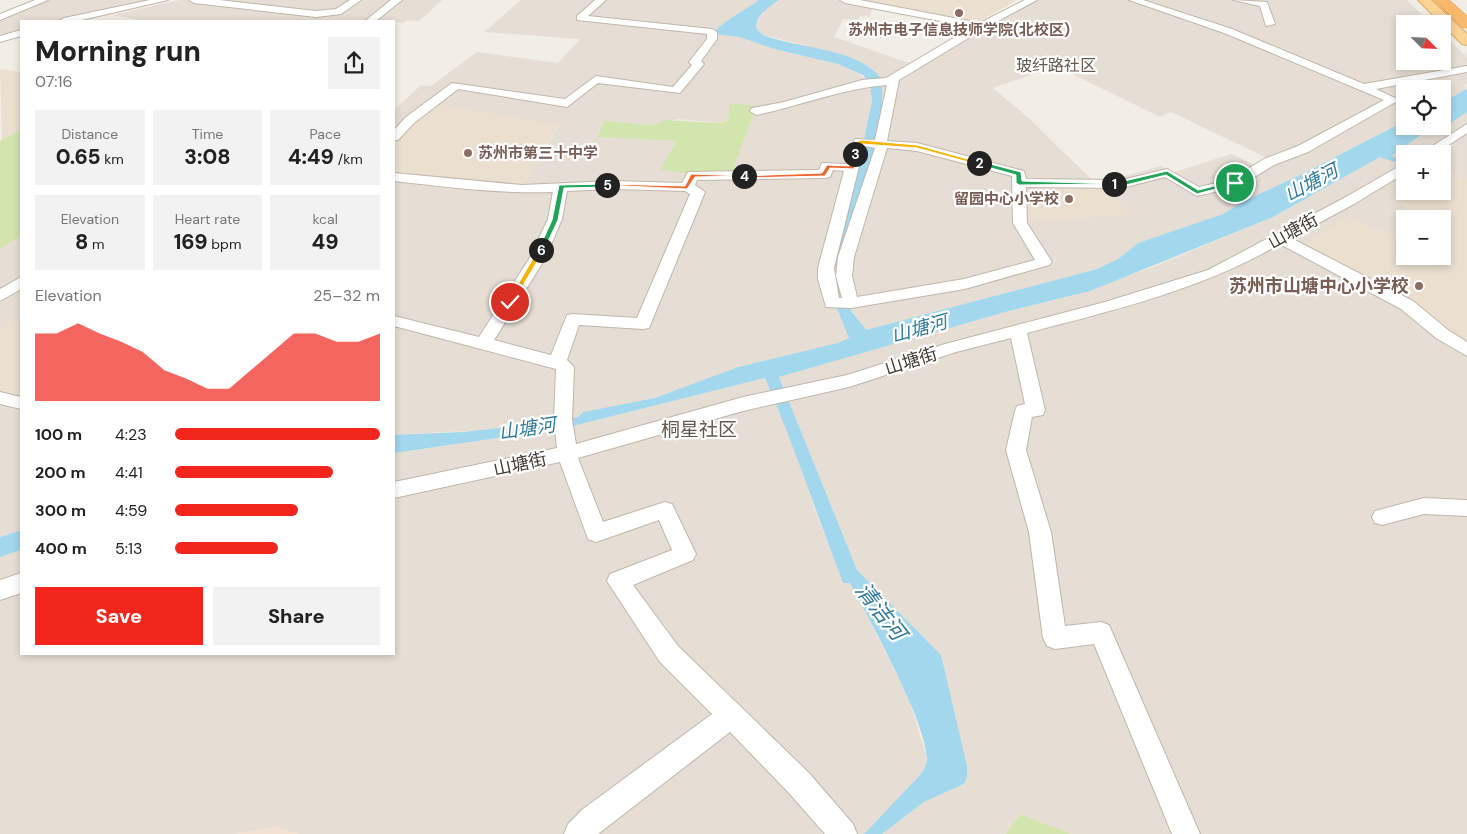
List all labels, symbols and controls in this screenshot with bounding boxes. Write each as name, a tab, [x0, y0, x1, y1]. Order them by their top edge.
marker: 苏州市电子信息技师学院(北校区)	[953, 7, 965, 19]
north arrow	[1396, 15, 1451, 70]
map controls	[1396, 15, 1451, 265]
place label: 苏州市电子信息技师学院(北校区)	[848, 20, 1070, 40]
text: Morning run	[35, 33, 201, 70]
button: share	[328, 37, 380, 89]
district label: 玻纤路社区	[1016, 55, 1096, 76]
text: 07:16	[35, 71, 73, 92]
button: locate	[1396, 80, 1451, 135]
text: Distance	[61, 125, 118, 143]
text: Time	[192, 125, 223, 143]
text: Pace	[309, 125, 341, 143]
pin: 3	[842, 142, 868, 166]
text: 0.65	[56, 143, 101, 171]
text: 3:08	[184, 143, 231, 171]
text: 4:49	[288, 143, 334, 171]
place label: 苏州市第三十中学	[478, 143, 598, 163]
text: 3	[851, 145, 860, 163]
button: +	[1396, 145, 1451, 200]
marker: 苏州市第三十中学	[462, 147, 474, 159]
text: km	[101, 150, 124, 168]
text: /km	[334, 150, 363, 168]
pin: 2	[966, 150, 992, 176]
text: 2	[975, 154, 984, 172]
water label: 山塘河	[1280, 156, 1346, 207]
pin	[1214, 162, 1256, 204]
pin: 4	[732, 164, 756, 188]
text: 4	[740, 167, 749, 185]
icon: arrive	[1221, 169, 1249, 197]
pin: 5	[594, 172, 620, 198]
pin: 1	[1102, 172, 1126, 196]
text: 1	[1112, 175, 1117, 193]
text: 5	[603, 176, 612, 194]
place label: 留园中心小学校	[954, 189, 1059, 209]
marker: 留园中心小学校	[1063, 193, 1075, 205]
street label: 山塘街	[1264, 207, 1322, 255]
text: Elevation	[61, 210, 119, 228]
text: Heart rate	[175, 210, 240, 228]
text: kcal	[313, 210, 338, 228]
button: −	[1396, 210, 1451, 265]
text: 8	[75, 228, 88, 256]
text: 169	[174, 228, 208, 256]
text: 49	[312, 228, 339, 256]
text: m	[88, 235, 105, 253]
text: bpm	[208, 235, 241, 253]
pin: 6	[528, 238, 554, 262]
text: 6	[537, 241, 546, 259]
place label: 苏州市山塘中心小学校	[1229, 274, 1409, 298]
marker: 苏州市山塘中心小学校	[1413, 280, 1425, 292]
pin	[489, 281, 531, 323]
text: Elevation	[35, 285, 102, 306]
text: 25–32 m	[313, 285, 380, 306]
icon: check	[496, 288, 524, 316]
water label: 山塘河	[888, 308, 954, 348]
street label: 山塘街	[882, 342, 940, 380]
water label: 山塘河	[497, 412, 561, 445]
district label: 桐星社区	[661, 417, 737, 442]
text: 100 m	[35, 424, 82, 445]
text: 4:23	[115, 424, 147, 445]
street label: 山塘街	[491, 447, 549, 481]
text: 200 m	[35, 462, 86, 483]
text: 4:41	[115, 462, 143, 483]
text: 300 m	[35, 500, 86, 521]
text: 4:59	[115, 500, 147, 521]
text: 400 m	[35, 538, 87, 559]
text: 5:13	[115, 538, 142, 559]
water label: 清洁河	[849, 576, 915, 649]
button: Save	[35, 587, 203, 645]
button: Share	[213, 587, 380, 645]

